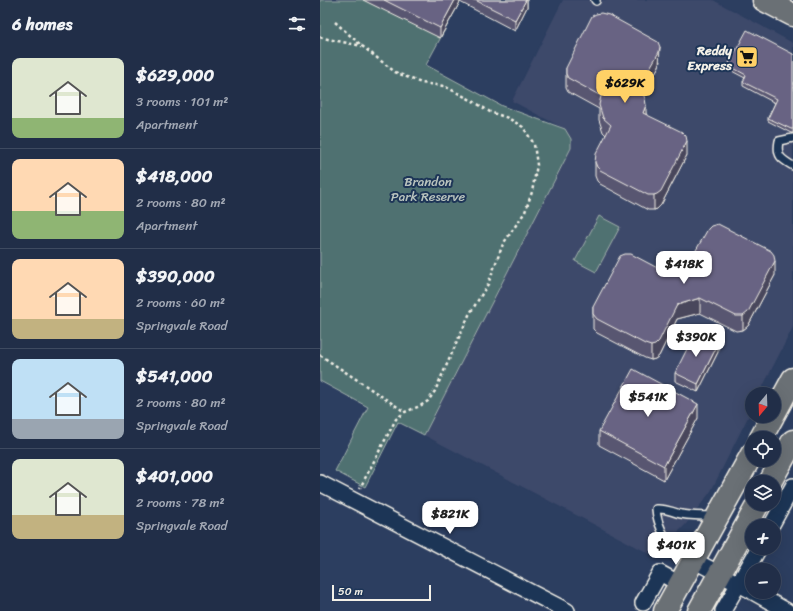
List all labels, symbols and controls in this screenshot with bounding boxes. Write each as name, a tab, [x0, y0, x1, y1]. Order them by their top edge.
text: 6 homes	[12, 9, 72, 39]
icon: filters	[286, 13, 308, 35]
place label: Reddy Express	[687, 39, 733, 77]
supermarket icon: Reddy Express	[734, 44, 760, 70]
text: $629,000	[136, 60, 214, 90]
pin: $629K	[597, 70, 653, 104]
text: $629K	[605, 71, 645, 94]
icon: home	[44, 74, 92, 122]
text: 3 rooms · 101 m²	[136, 90, 228, 113]
text: Apartment	[136, 113, 197, 136]
text: $418,000	[136, 161, 212, 191]
park label: Brandon Park Reserve	[391, 170, 465, 208]
icon: home	[44, 175, 92, 223]
text: 2 rooms · 80 m²	[136, 191, 226, 214]
text: Apartment	[136, 214, 197, 237]
pin: $418K	[656, 251, 712, 285]
text: $418K	[665, 252, 703, 275]
text: $390,000	[136, 261, 215, 291]
icon: home	[44, 275, 92, 323]
text: 2 rooms · 60 m²	[136, 291, 225, 314]
text: Springvale Road	[136, 314, 227, 337]
pin: $390K	[668, 324, 724, 358]
text: $390K	[676, 325, 716, 348]
text: $541,000	[136, 361, 213, 391]
icon: home	[44, 375, 92, 423]
pin: $541K	[620, 384, 676, 418]
text: $541K	[629, 385, 667, 408]
north arrow	[745, 387, 781, 423]
map controls	[745, 387, 781, 599]
text: 2 rooms · 80 m²	[136, 391, 226, 414]
text: Springvale Road	[136, 414, 227, 437]
button: locate	[745, 431, 781, 467]
text: $401,000	[136, 461, 213, 491]
icon: home	[44, 475, 92, 523]
button: layers	[745, 475, 781, 511]
text: 2 rooms · 78 m²	[136, 491, 225, 514]
pin: $821K	[422, 501, 478, 535]
text: $821K	[431, 502, 469, 525]
text: Springvale Road	[136, 514, 227, 537]
button: +	[745, 519, 781, 555]
pin: $401K	[648, 532, 704, 566]
text: $401K	[657, 533, 695, 556]
button: −	[745, 563, 781, 599]
text: 50 m	[338, 582, 363, 601]
scale bar	[332, 583, 431, 602]

